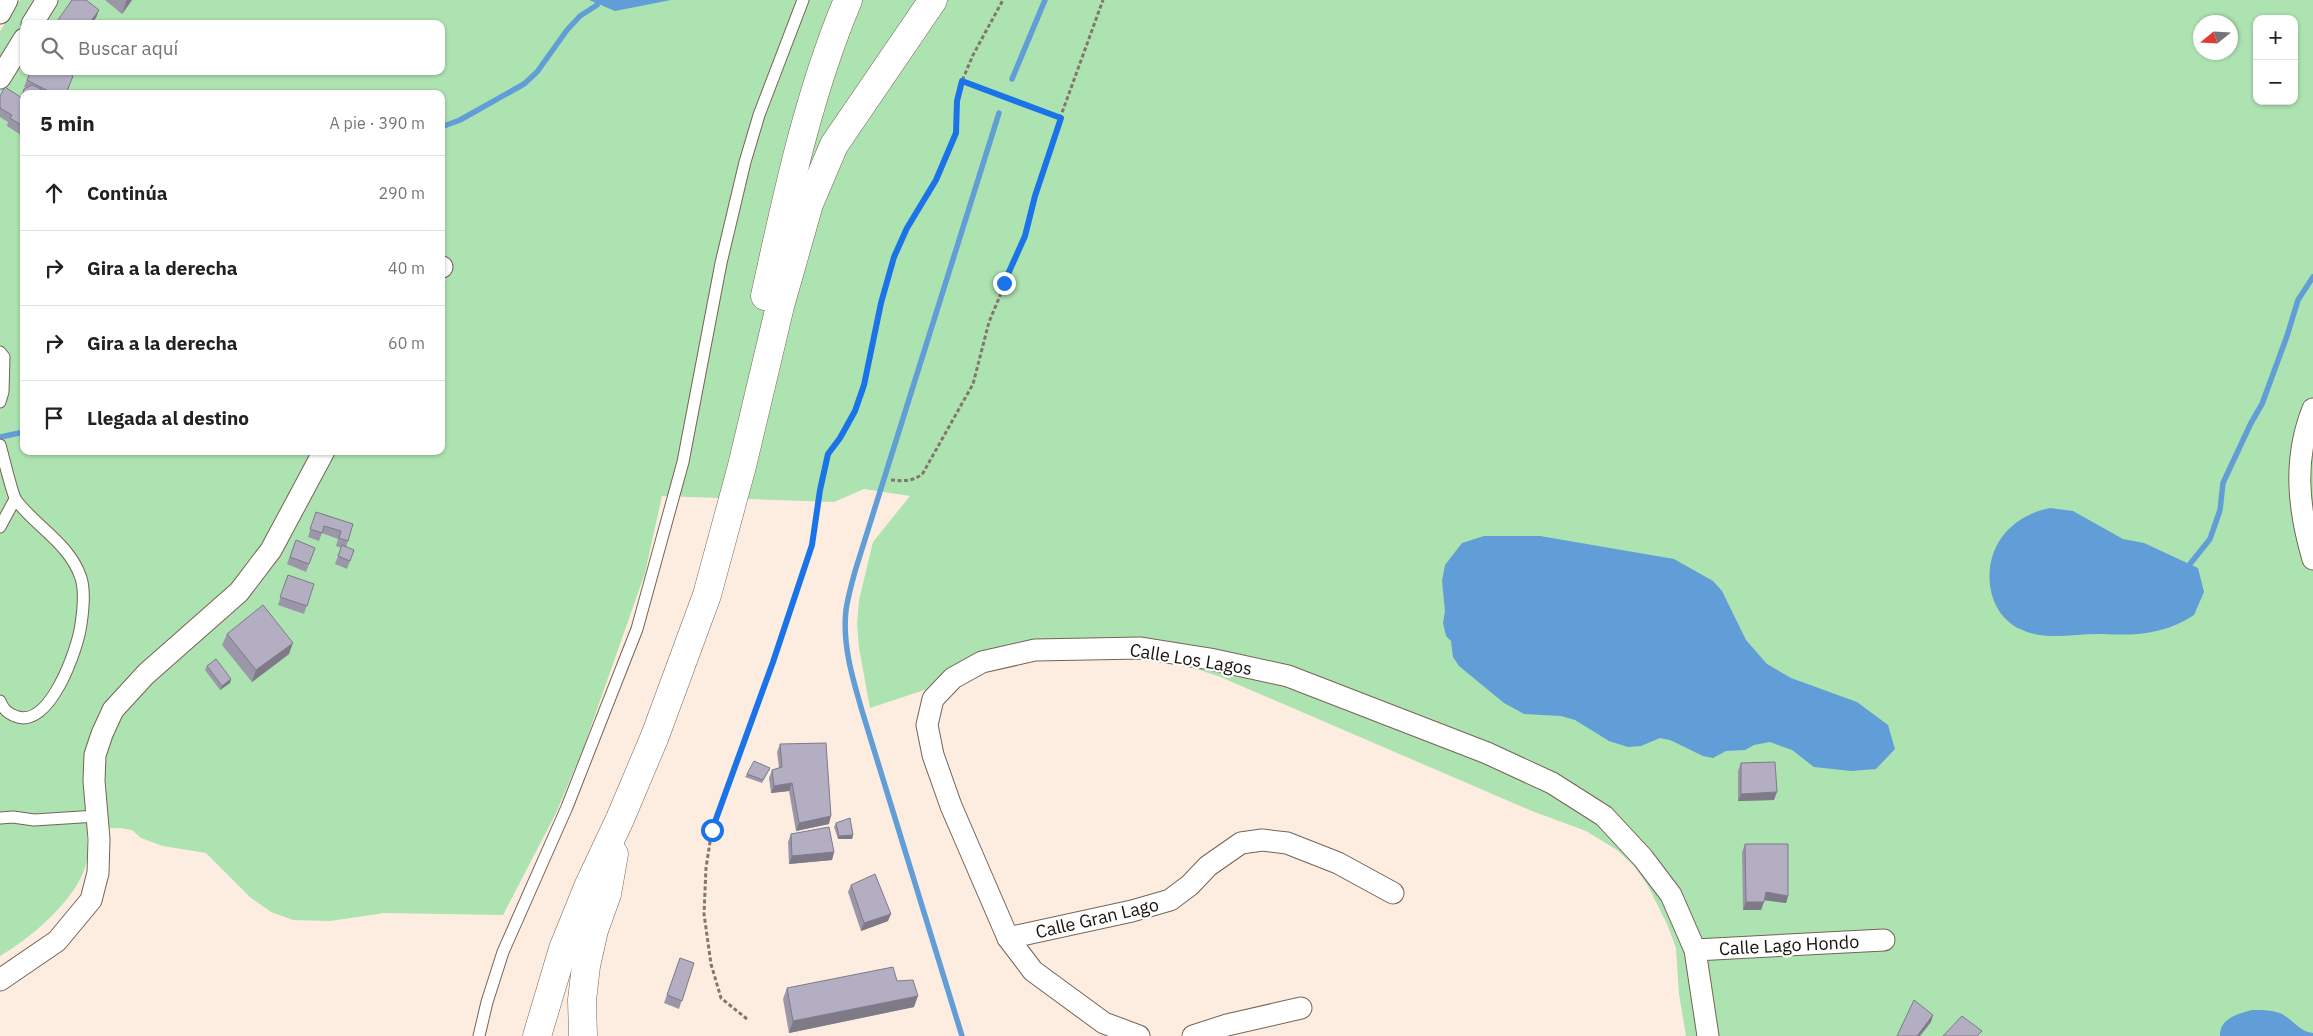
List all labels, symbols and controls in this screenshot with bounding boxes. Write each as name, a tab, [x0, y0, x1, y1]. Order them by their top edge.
north arrow	[2193, 15, 2238, 60]
map controls	[2253, 15, 2298, 105]
button: +	[2253, 15, 2298, 60]
search box	[20, 20, 445, 75]
icon: search	[38, 34, 66, 62]
text: Buscar aquí	[78, 36, 178, 60]
button: −	[2253, 60, 2298, 105]
text: 5 min	[40, 109, 95, 137]
text: A pie · 390 m	[330, 113, 425, 133]
icon: ahead	[40, 179, 68, 207]
text: Continúa	[87, 181, 168, 205]
text: 290 m	[378, 183, 425, 203]
icon: right	[40, 254, 68, 282]
text: Gira a la derecha	[87, 256, 238, 280]
text: 40 m	[388, 258, 425, 278]
route end	[993, 272, 1016, 295]
icon: right	[40, 329, 68, 357]
text: Gira a la derecha	[87, 331, 238, 355]
text: 60 m	[388, 333, 425, 353]
icon: arrive	[40, 404, 68, 432]
text: Llegada al destino	[87, 406, 249, 430]
street label: Calle Los Lagos	[1128, 638, 1254, 680]
route start	[701, 819, 724, 842]
street label: Calle Gran Lago	[1033, 893, 1161, 943]
street label: Calle Lago Hondo	[1718, 930, 1860, 960]

